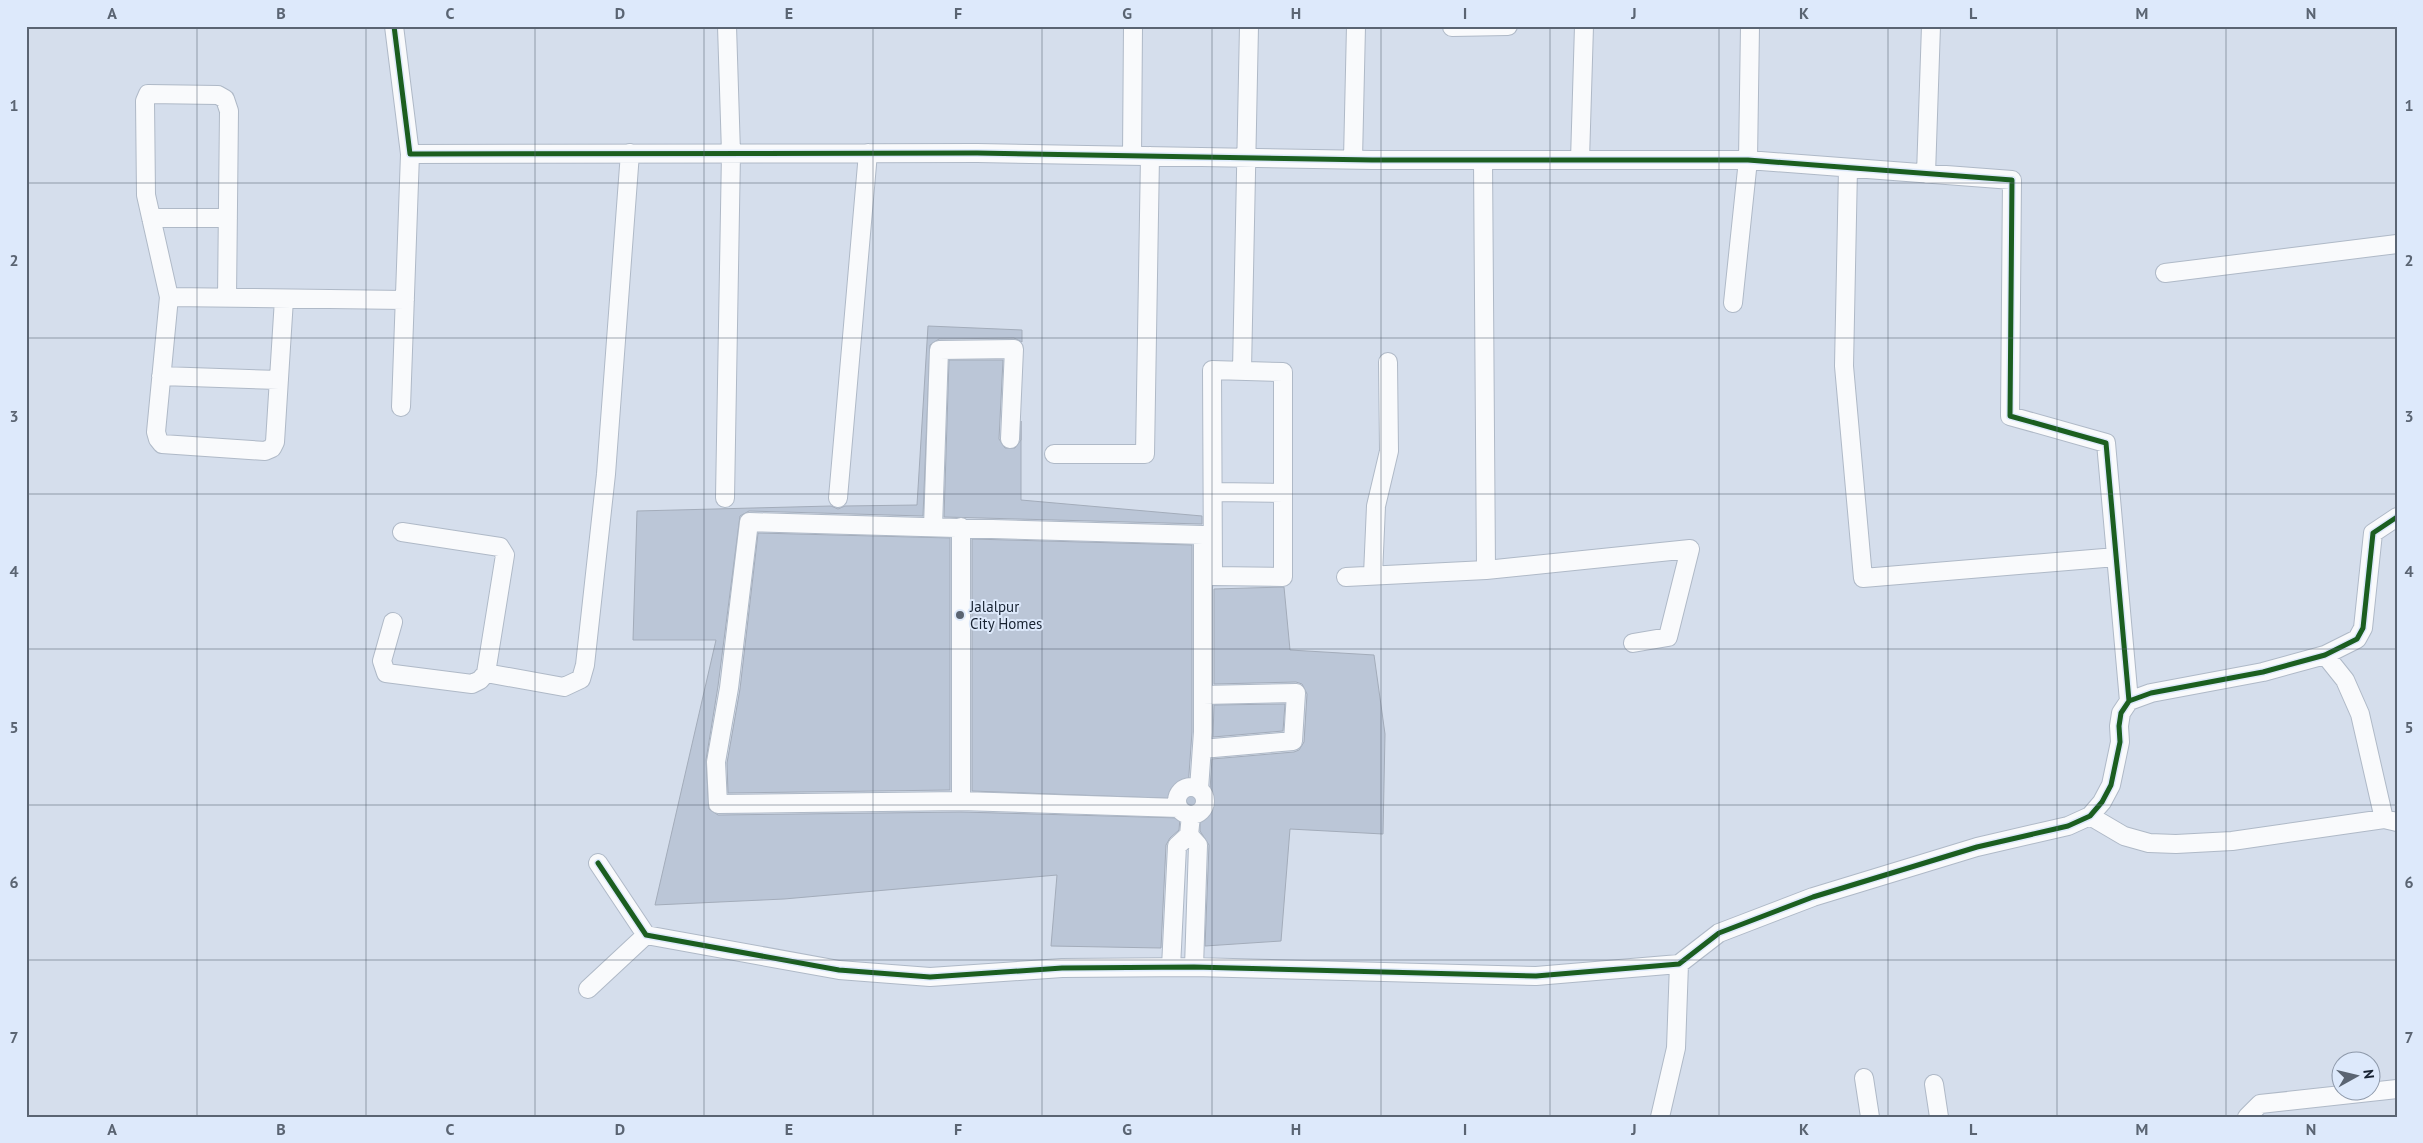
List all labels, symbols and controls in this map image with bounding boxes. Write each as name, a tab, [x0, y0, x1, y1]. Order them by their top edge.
text: A	[107, 3, 117, 23]
text: B	[276, 3, 286, 23]
text: C	[446, 3, 455, 23]
text: D	[615, 3, 625, 23]
text: E	[785, 3, 793, 23]
text: F	[954, 3, 962, 23]
text: G	[1122, 3, 1132, 23]
text: H	[1291, 3, 1301, 23]
text: I	[1463, 3, 1467, 23]
text: J	[1630, 3, 1637, 23]
text: K	[1799, 3, 1809, 23]
text: L	[1969, 3, 1978, 23]
text: M	[2136, 3, 2148, 23]
text: N	[2306, 3, 2316, 23]
text: 1	[9, 95, 19, 115]
text: 1	[2404, 95, 2414, 115]
text: 2	[9, 250, 19, 270]
text: 2	[2404, 250, 2414, 270]
text: 3	[9, 406, 19, 426]
text: 3	[2404, 406, 2414, 426]
text: 4	[9, 561, 19, 581]
text: 4	[2404, 561, 2414, 581]
place label: Jalalpur City Homes	[969, 597, 1042, 633]
marker: Jalalpur City Homes	[954, 609, 966, 621]
text: 5	[9, 717, 19, 737]
text: 5	[2404, 717, 2414, 737]
text: 6	[9, 872, 19, 892]
text: 6	[2404, 872, 2414, 892]
text: 7	[9, 1027, 19, 1047]
text: 7	[2404, 1027, 2414, 1047]
north arrow	[2330, 1050, 2380, 1100]
text: N	[2359, 1068, 2378, 1080]
text: A	[107, 1119, 117, 1139]
text: B	[276, 1119, 286, 1139]
text: C	[446, 1119, 455, 1139]
text: D	[615, 1119, 625, 1139]
text: E	[785, 1119, 793, 1139]
text: F	[954, 1119, 962, 1139]
text: G	[1122, 1119, 1132, 1139]
text: H	[1291, 1119, 1301, 1139]
text: I	[1463, 1119, 1467, 1139]
text: J	[1630, 1119, 1637, 1139]
text: K	[1799, 1119, 1809, 1139]
text: L	[1969, 1119, 1978, 1139]
text: M	[2136, 1119, 2148, 1139]
text: N	[2306, 1119, 2316, 1139]

